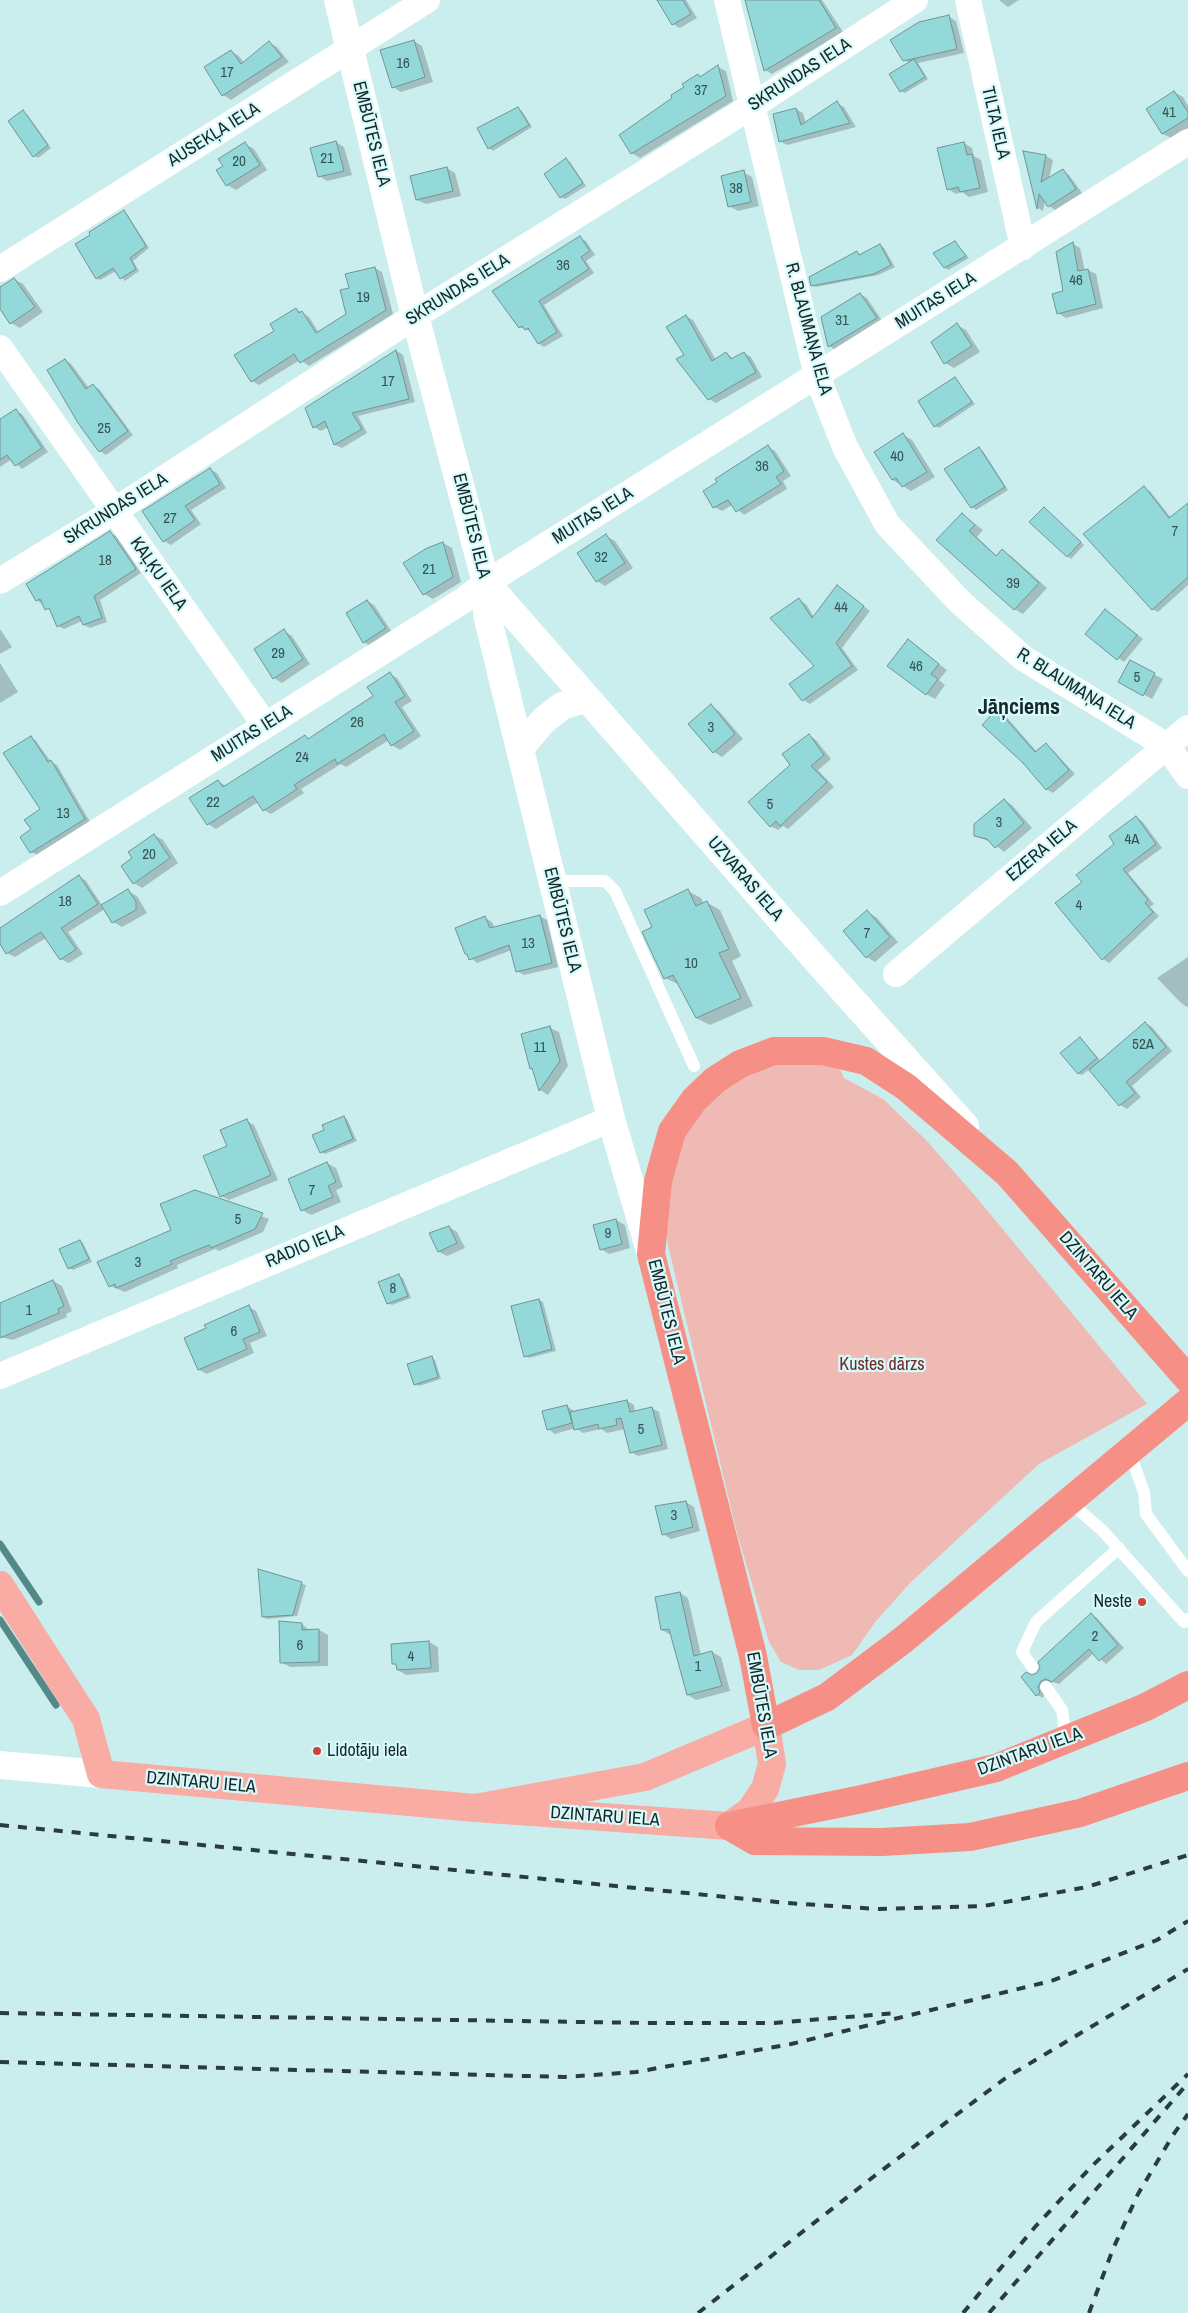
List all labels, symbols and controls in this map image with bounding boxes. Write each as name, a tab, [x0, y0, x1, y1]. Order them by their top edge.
street label: SKRUNDAS IELA	[745, 34, 855, 116]
house number: 16	[396, 55, 410, 73]
house number: 17	[220, 64, 234, 82]
street label: EMBŪTES IELA	[348, 79, 394, 189]
house number: 37	[694, 82, 708, 100]
street label: TILTA IELA	[976, 84, 1014, 162]
street label: AUSEKĻA IELA	[164, 98, 264, 172]
house number: 41	[1162, 104, 1176, 122]
house number: 21	[320, 150, 334, 168]
house number: 20	[232, 153, 246, 171]
house number: 38	[729, 180, 743, 198]
street label: SKRUNDAS IELA	[402, 250, 514, 330]
house number: 36	[556, 257, 570, 275]
street label: R. BLAUMAŅA IELA	[780, 260, 836, 398]
street label: MUITAS IELA	[892, 268, 980, 334]
house number: 46	[1069, 272, 1083, 290]
house number: 19	[356, 289, 370, 307]
house number: 31	[835, 312, 849, 330]
house number: 17	[381, 373, 395, 391]
house number: 25	[97, 420, 111, 438]
house number: 40	[890, 448, 904, 466]
house number: 36	[755, 458, 769, 476]
street label: SKRUNDAS IELA	[60, 469, 172, 549]
street label: EMBŪTES IELA	[448, 471, 494, 581]
street label: MUITAS IELA	[549, 483, 637, 549]
house number: 27	[163, 510, 177, 528]
house number: 7	[1172, 523, 1178, 541]
street label: KAĻĶU IELA	[125, 533, 191, 615]
house number: 32	[594, 549, 608, 567]
house number: 18	[98, 552, 112, 570]
house number: 21	[422, 561, 436, 579]
house number: 39	[1006, 575, 1020, 593]
house number: 44	[834, 599, 848, 617]
street label: R. BLAUMAŅA IELA	[1013, 644, 1139, 734]
house number: 29	[271, 645, 285, 663]
house number: 46	[909, 658, 923, 676]
house number: 5	[1134, 669, 1140, 687]
district label: Jāņciems	[978, 695, 1060, 721]
street label: MUITAS IELA	[208, 701, 296, 767]
house number: 26	[350, 714, 364, 732]
house number: 3	[708, 719, 714, 737]
house number: 24	[295, 749, 309, 767]
house number: 22	[206, 794, 220, 812]
house number: 5	[767, 796, 773, 814]
house number: 13	[56, 805, 70, 823]
house number: 3	[996, 814, 1002, 832]
street label: EZERA IELA	[1002, 815, 1082, 887]
house number: 4A	[1124, 831, 1140, 849]
street label: UZVARAS IELA	[702, 832, 788, 926]
house number: 20	[142, 846, 156, 864]
street label: EMBŪTES IELA	[539, 865, 585, 975]
house number: 18	[58, 893, 72, 911]
house number: 4	[1076, 897, 1082, 915]
house number: 7	[864, 925, 870, 943]
house number: 13	[521, 935, 535, 953]
house number: 10	[684, 955, 698, 973]
house number: 52A	[1132, 1036, 1154, 1054]
house number: 11	[534, 1039, 546, 1057]
house number: 7	[309, 1182, 315, 1200]
house number: 5	[235, 1211, 241, 1229]
street label: RADIO IELA	[263, 1221, 347, 1273]
house number: 9	[605, 1225, 611, 1243]
street label: DZINTARU IELA	[1054, 1228, 1142, 1324]
house number: 3	[135, 1254, 141, 1272]
street label: EMBŪTES IELA	[643, 1257, 689, 1367]
house number: 8	[390, 1280, 396, 1298]
house number: 1	[26, 1302, 32, 1320]
house number: 6	[231, 1323, 237, 1341]
park label: Kustes dārzs	[839, 1354, 925, 1376]
house number: 5	[638, 1421, 644, 1439]
house number: 3	[671, 1507, 677, 1525]
place label: Neste	[1093, 1591, 1132, 1613]
marker: Neste	[1136, 1596, 1148, 1608]
house number: 2	[1092, 1628, 1098, 1646]
house number: 6	[297, 1637, 303, 1655]
house number: 4	[408, 1648, 414, 1666]
street label: EMBŪTES IELA	[741, 1650, 781, 1760]
house number: 1	[695, 1658, 701, 1676]
street label: DZINTARU IELA	[975, 1723, 1085, 1781]
place label: Lidotāju iela	[327, 1740, 407, 1762]
marker: Lidotāju iela	[311, 1745, 323, 1757]
street label: DZINTARU IELA	[145, 1767, 257, 1799]
street label: DZINTARU IELA	[550, 1802, 660, 1832]

